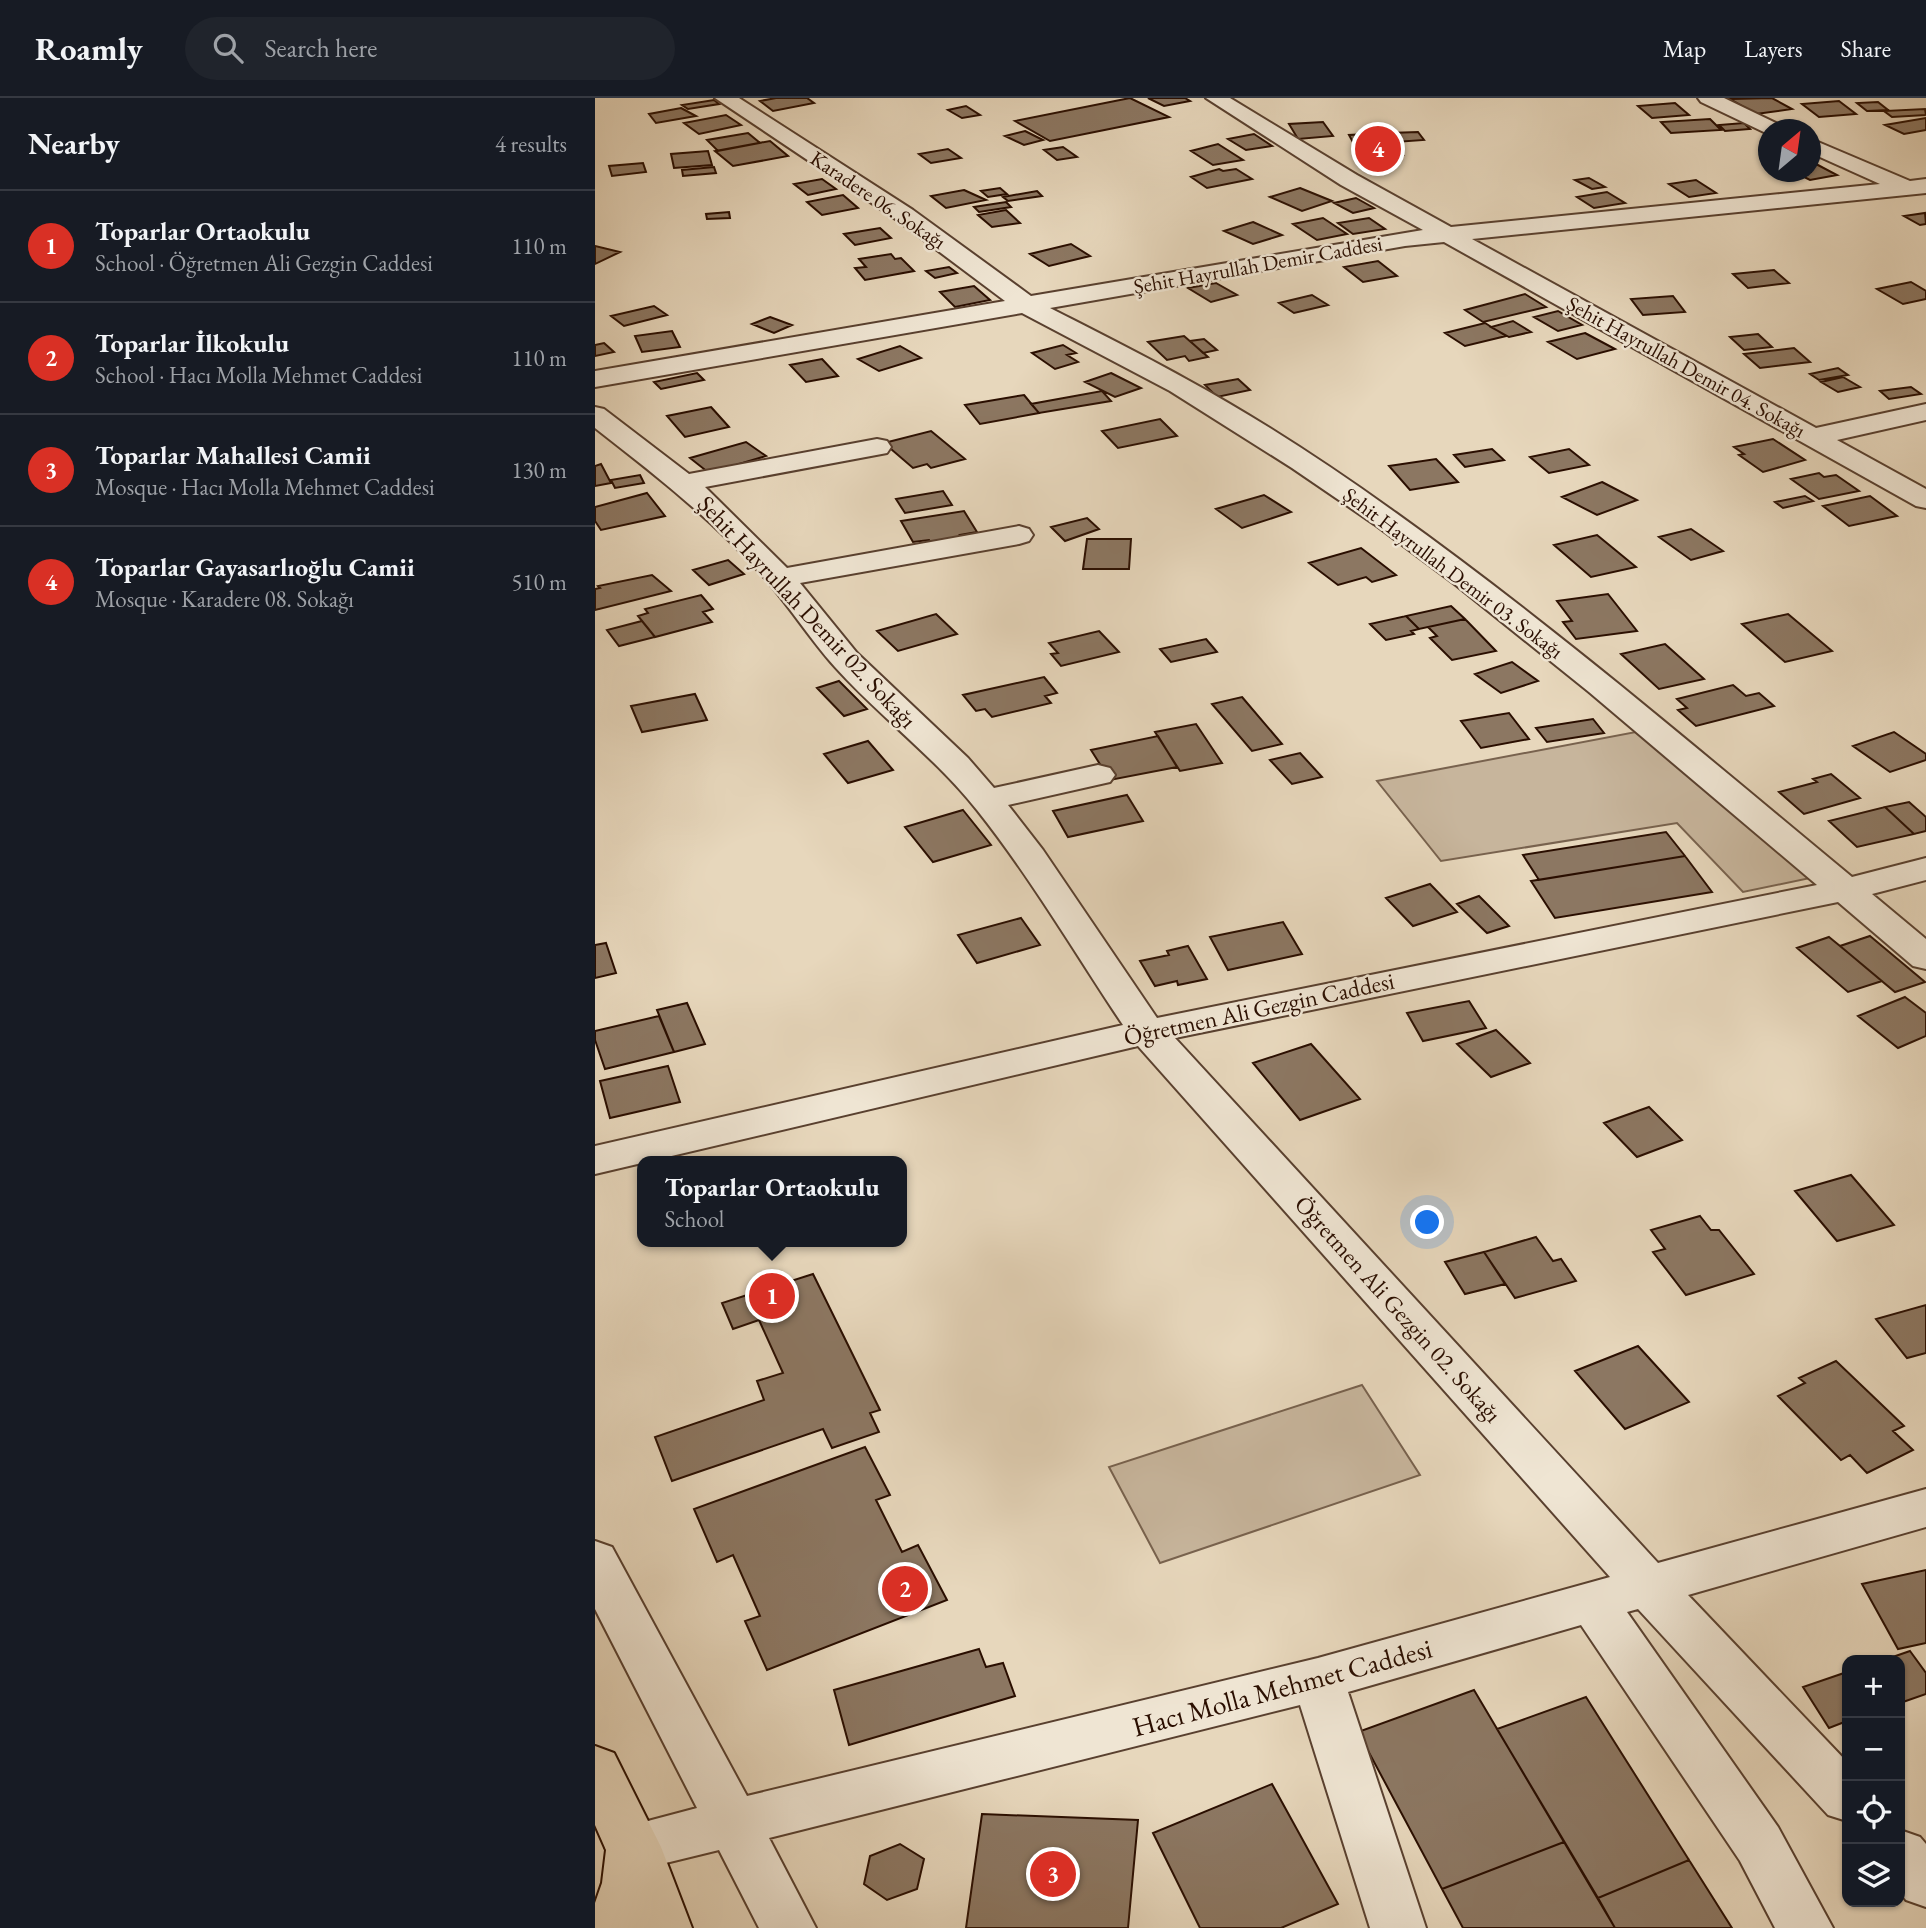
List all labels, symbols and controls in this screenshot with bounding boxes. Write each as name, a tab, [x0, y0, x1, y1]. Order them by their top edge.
search box	[185, 17, 675, 80]
text: Roamly	[35, 27, 143, 70]
icon: search	[209, 29, 247, 67]
text: Search here	[265, 31, 377, 65]
text: Map	[1663, 33, 1706, 64]
text: Layers	[1744, 33, 1803, 64]
text: Share	[1841, 33, 1891, 64]
north arrow	[1758, 119, 1821, 182]
pin: 4	[1355, 123, 1401, 175]
text: Nearby	[28, 124, 120, 163]
text: 4 results	[495, 129, 567, 159]
street label: Karadere 06. Sokağı	[805, 144, 951, 255]
text: Toparlar Ortaokulu	[95, 214, 310, 248]
street label: Şehit Hayrullah Demir Caddesi	[1131, 229, 1384, 300]
text: 1	[45, 231, 57, 261]
text: 110 m	[511, 231, 567, 261]
text: School · Öğretmen Ali Gezgin Caddesi	[95, 248, 433, 278]
street label: Şehit Hayrullah Demir 04. Sokağı	[1562, 290, 1810, 444]
text: Toparlar İlkokulu	[95, 326, 289, 360]
text: 2	[45, 343, 57, 373]
text: 110 m	[511, 343, 567, 373]
text: School · Hacı Molla Mehmet Caddesi	[95, 360, 422, 390]
text: Toparlar Mahallesi Camii	[95, 438, 371, 472]
text: 3	[45, 455, 57, 485]
text: 130 m	[511, 455, 567, 485]
text: Mosque · Hacı Molla Mehmet Caddesi	[95, 472, 435, 502]
street label: Şehit Hayrullah Demir 03. Sokağı	[1338, 481, 1569, 664]
street label: Şehit Hayrullah Demir 02. Sokağı	[691, 489, 924, 735]
text: Toparlar Gayasarlıoğlu Camii	[95, 550, 415, 584]
text: 4	[45, 567, 57, 597]
text: 510 m	[511, 567, 567, 597]
text: Mosque · Karadere 08. Sokağı	[95, 584, 354, 614]
street label: Öğretmen Ali Gezgin Caddesi	[1121, 965, 1397, 1052]
popup	[637, 1156, 907, 1247]
text: Toparlar Ortaokulu	[664, 1170, 880, 1204]
street label: Öğretmen Ali Gezgin 02. Sokağı	[1288, 1189, 1509, 1429]
text: School	[664, 1204, 724, 1234]
your location	[1410, 1205, 1444, 1239]
pin: 1	[749, 1270, 795, 1322]
pin: 2	[882, 1563, 928, 1615]
street label: Hacı Molla Mehmet Caddesi	[1128, 1630, 1436, 1744]
map controls	[1842, 1655, 1905, 1907]
button: +	[1842, 1655, 1905, 1718]
button: −	[1842, 1718, 1905, 1781]
button: locate	[1842, 1781, 1905, 1844]
button: layers	[1842, 1844, 1905, 1907]
pin: 3	[1030, 1848, 1076, 1900]

